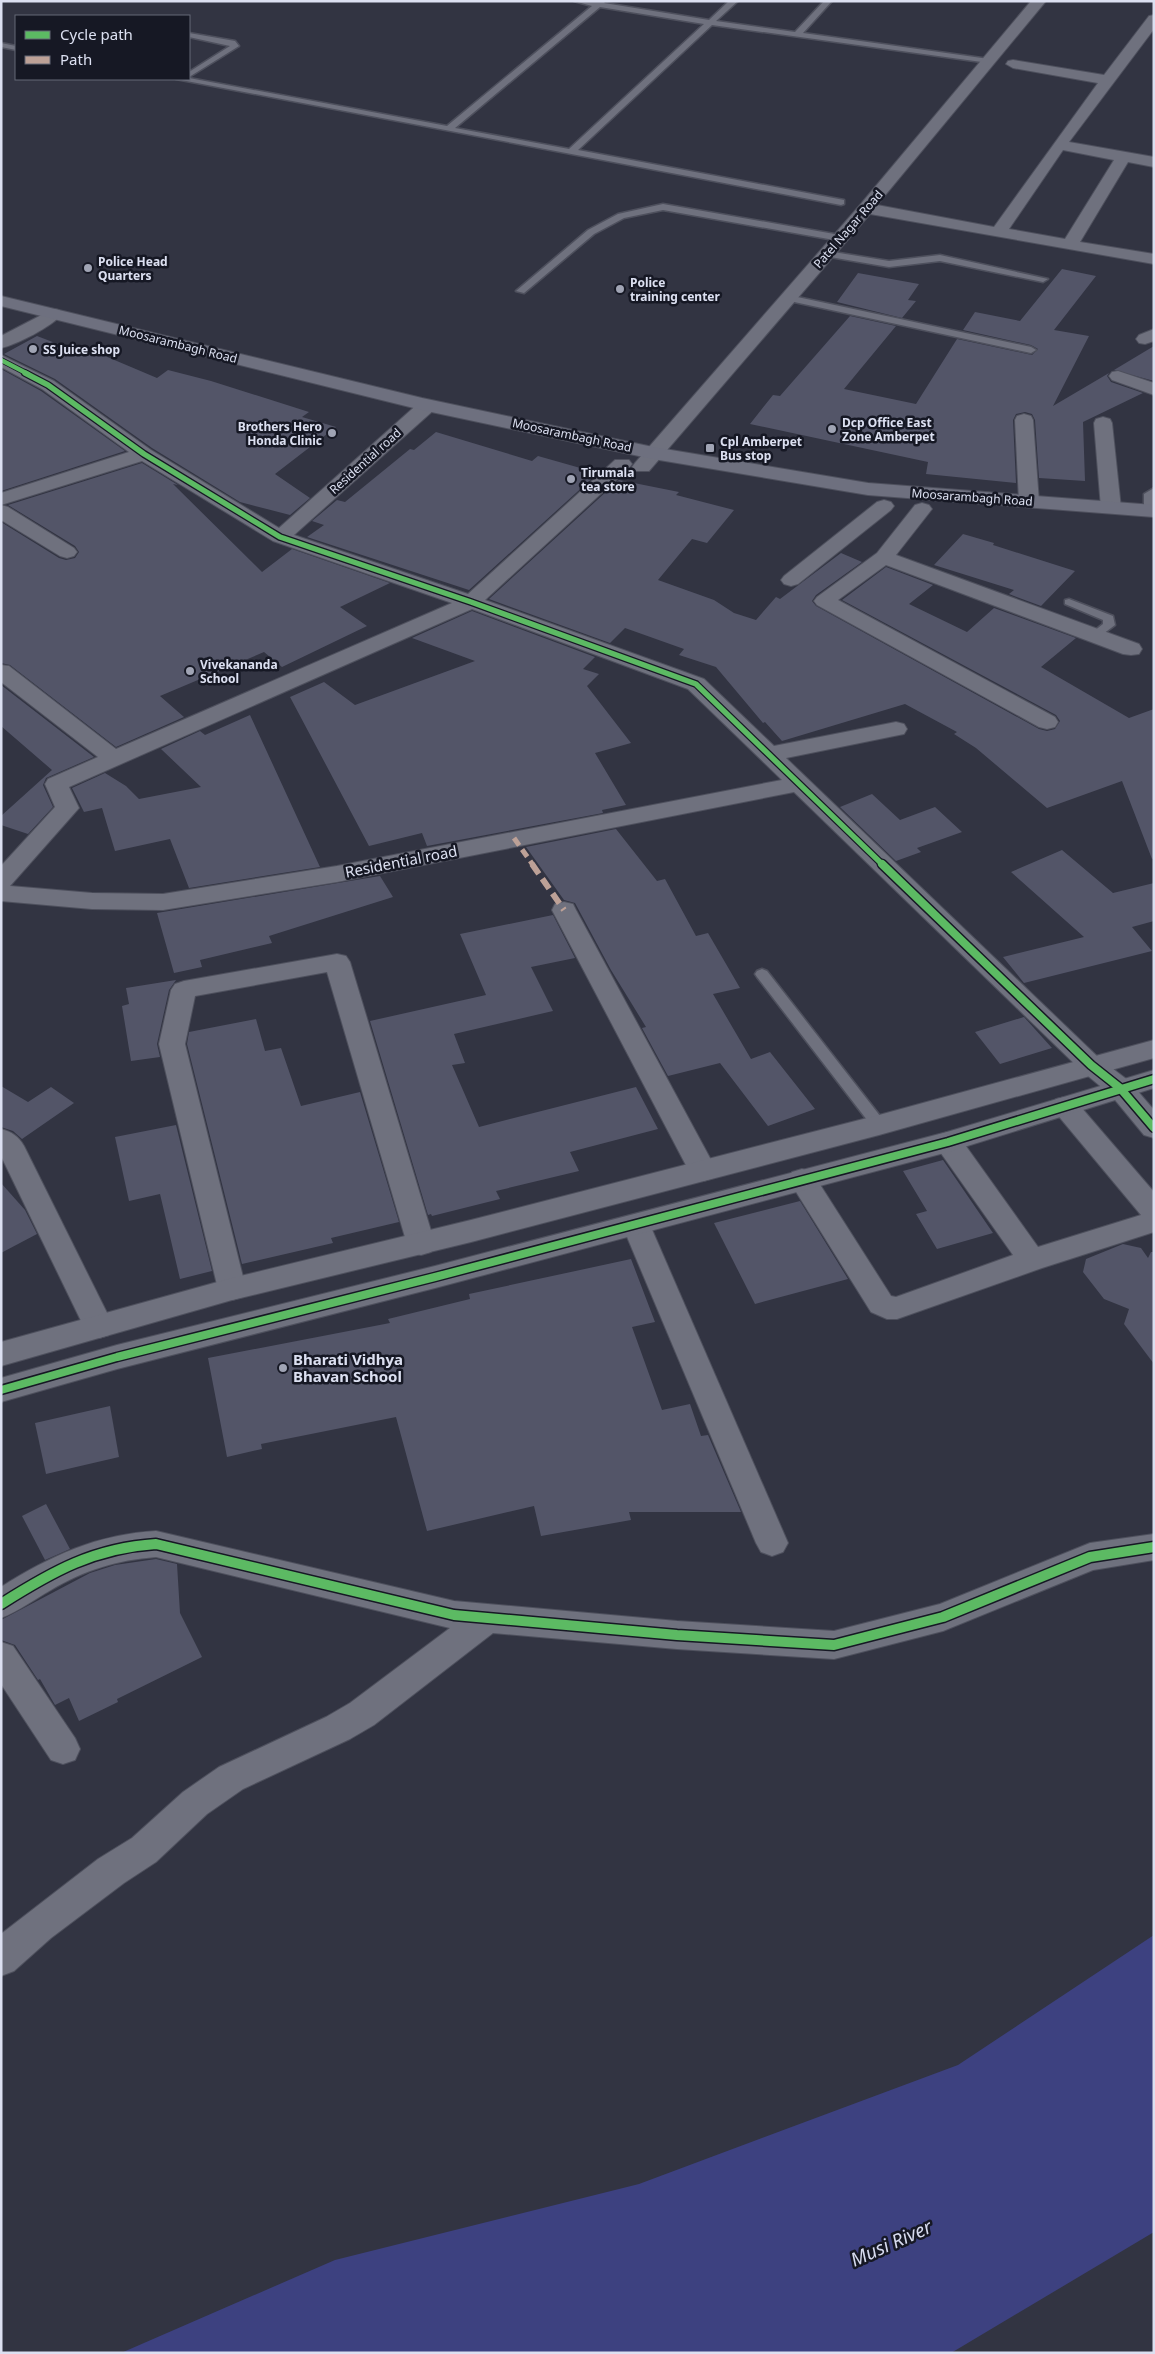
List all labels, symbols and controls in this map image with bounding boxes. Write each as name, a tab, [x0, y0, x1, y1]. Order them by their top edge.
legend	[15, 15, 190, 80]
text: Cycle path	[60, 24, 133, 44]
text: Path	[60, 49, 92, 69]
street label: Patel Nagar Road	[809, 186, 887, 272]
place label: Police Head Quarters	[98, 253, 168, 284]
marker: Police Head Quarters	[82, 262, 94, 274]
place label: Police training center	[630, 274, 721, 305]
marker: Police training center	[614, 283, 626, 295]
street label: Moosarambagh Road	[117, 321, 239, 367]
place label: SS Juice shop	[43, 341, 121, 358]
marker: SS Juice shop	[27, 343, 39, 355]
street label: Moosarambagh Road	[511, 414, 633, 456]
place label: Dcp Office East Zone Amberpet	[842, 414, 935, 445]
place label: Brothers Hero Honda Clinic	[238, 418, 322, 449]
marker: Dcp Office East Zone Amberpet	[826, 423, 838, 435]
street label: Residential road	[325, 424, 405, 498]
marker: Brothers Hero Honda Clinic	[326, 427, 338, 439]
place label: Cpl Amberpet Bus stop	[720, 433, 802, 464]
marker: Cpl Amberpet Bus stop	[704, 442, 716, 454]
place label: Tirumala tea store	[581, 464, 635, 495]
marker: Tirumala tea store	[565, 473, 577, 485]
street label: Moosarambagh Road	[911, 484, 1033, 510]
place label: Vivekananda School	[200, 656, 278, 687]
marker: Vivekananda School	[184, 665, 196, 677]
street label: Residential road	[343, 840, 459, 882]
place label: Bharati Vidhya Bhavan School	[293, 1349, 403, 1386]
marker: Bharati Vidhya Bhavan School	[277, 1362, 289, 1374]
water label: Musi River	[846, 2213, 937, 2273]

